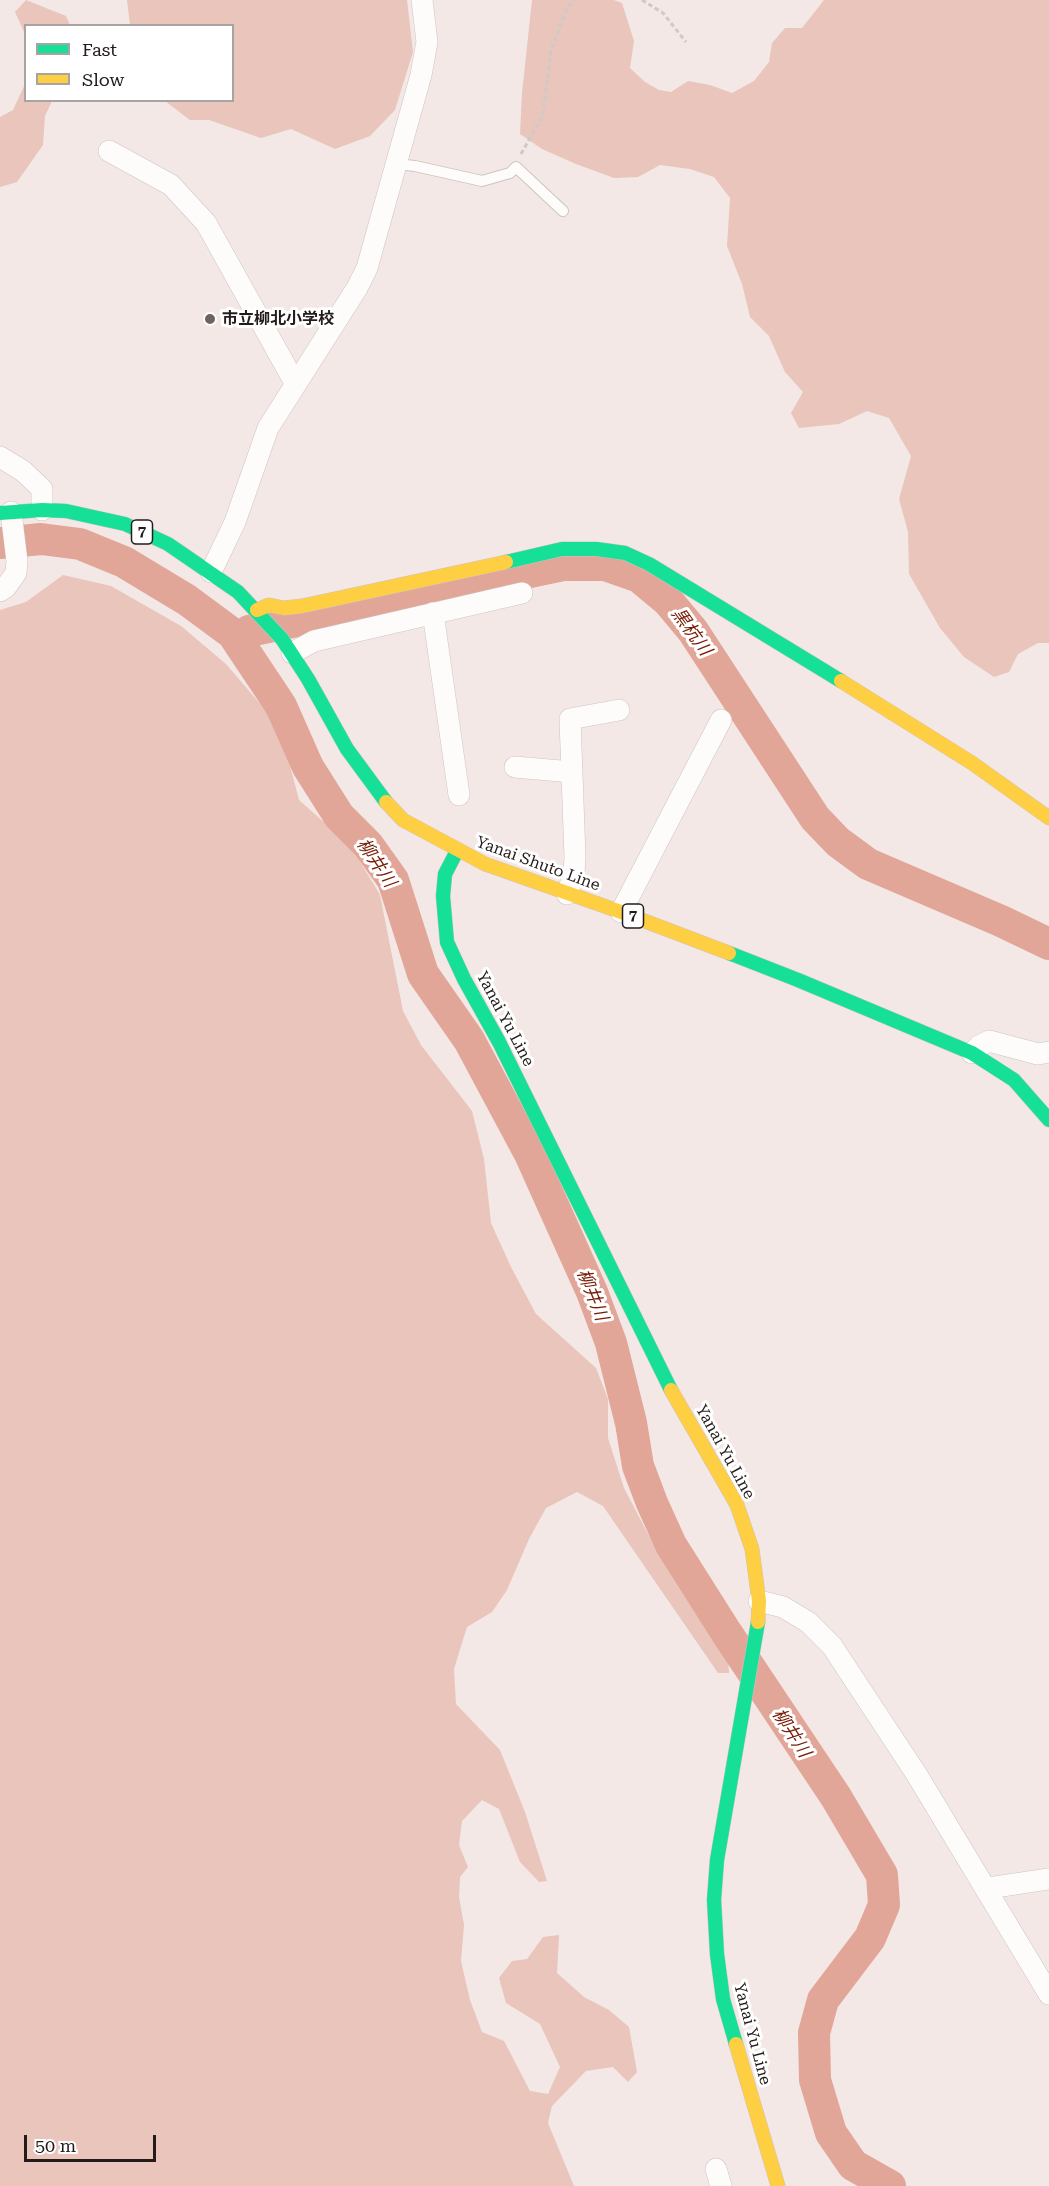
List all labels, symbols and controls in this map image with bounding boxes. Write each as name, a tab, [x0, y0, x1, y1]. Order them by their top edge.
legend	[24, 24, 234, 102]
text: Fast	[82, 39, 117, 60]
text: Slow	[82, 69, 124, 90]
place label: 市立柳北小学校	[222, 309, 334, 329]
marker: 市立柳北小学校	[203, 312, 217, 326]
road number: 7	[132, 520, 152, 544]
water label: 黒杭川	[666, 604, 716, 660]
street label: Yanai Shuto Line	[473, 833, 603, 895]
water label: 柳井川	[352, 835, 400, 891]
road number: 7	[622, 904, 644, 928]
street label: Yanai Yu Line	[472, 968, 538, 1070]
water label: 柳井川	[572, 1266, 612, 1324]
street label: Yanai Yu Line	[691, 1402, 759, 1502]
water label: 柳井川	[767, 1704, 815, 1762]
street label: Yanai Yu Line	[729, 1981, 775, 2087]
scale bar	[27, 2123, 159, 2161]
text: 50 m	[35, 2135, 76, 2156]

